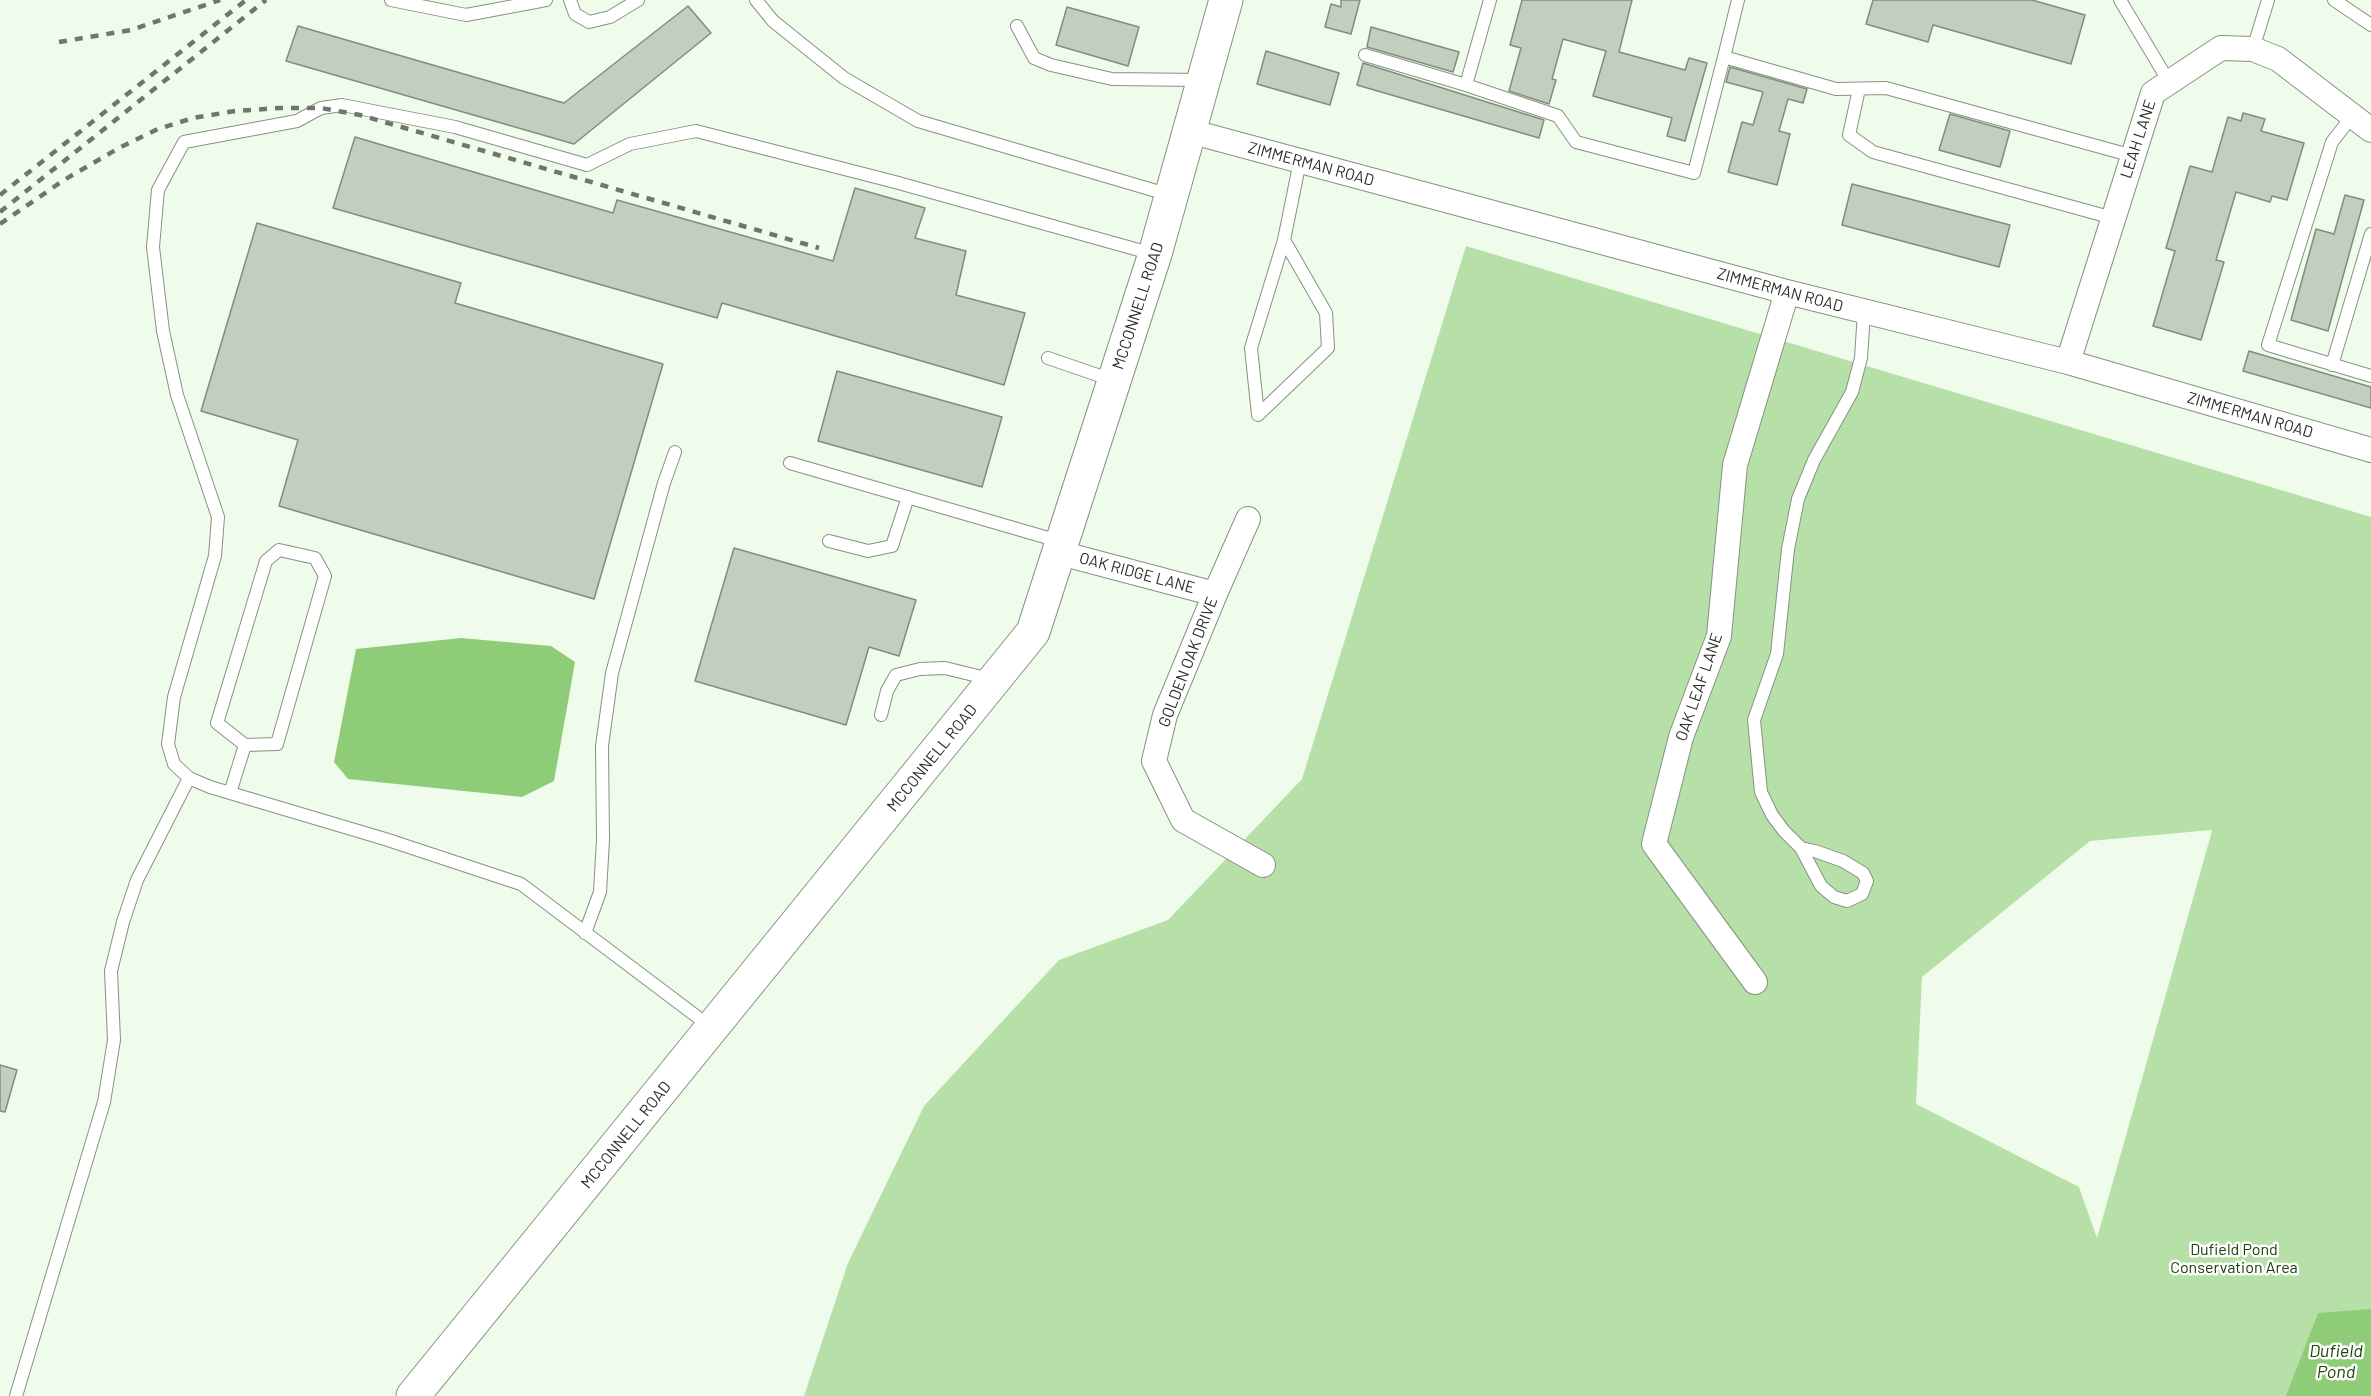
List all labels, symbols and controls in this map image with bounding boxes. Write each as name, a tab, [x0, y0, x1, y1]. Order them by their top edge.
street label: LEAH LANE	[2116, 97, 2160, 181]
street label: ZIMMERMAN ROAD	[1246, 138, 1376, 190]
street label: MCCONNELL ROAD	[1108, 240, 1168, 372]
street label: ZIMMERMAN ROAD	[1715, 264, 1845, 316]
street label: ZIMMERMAN ROAD	[2185, 388, 2315, 442]
street label: OAK RIDGE LANE	[1077, 548, 1197, 598]
street label: GOLDEN OAK DRIVE	[1154, 594, 1222, 730]
street label: OAK LEAF LANE	[1672, 630, 1726, 744]
street label: MCCONNELL ROAD	[883, 701, 981, 815]
street label: MCCONNELL ROAD	[577, 1078, 675, 1192]
park label: Dufield Pond Conservation Area	[2170, 1240, 2298, 1278]
water label: Dufield Pond	[2309, 1340, 2363, 1382]

